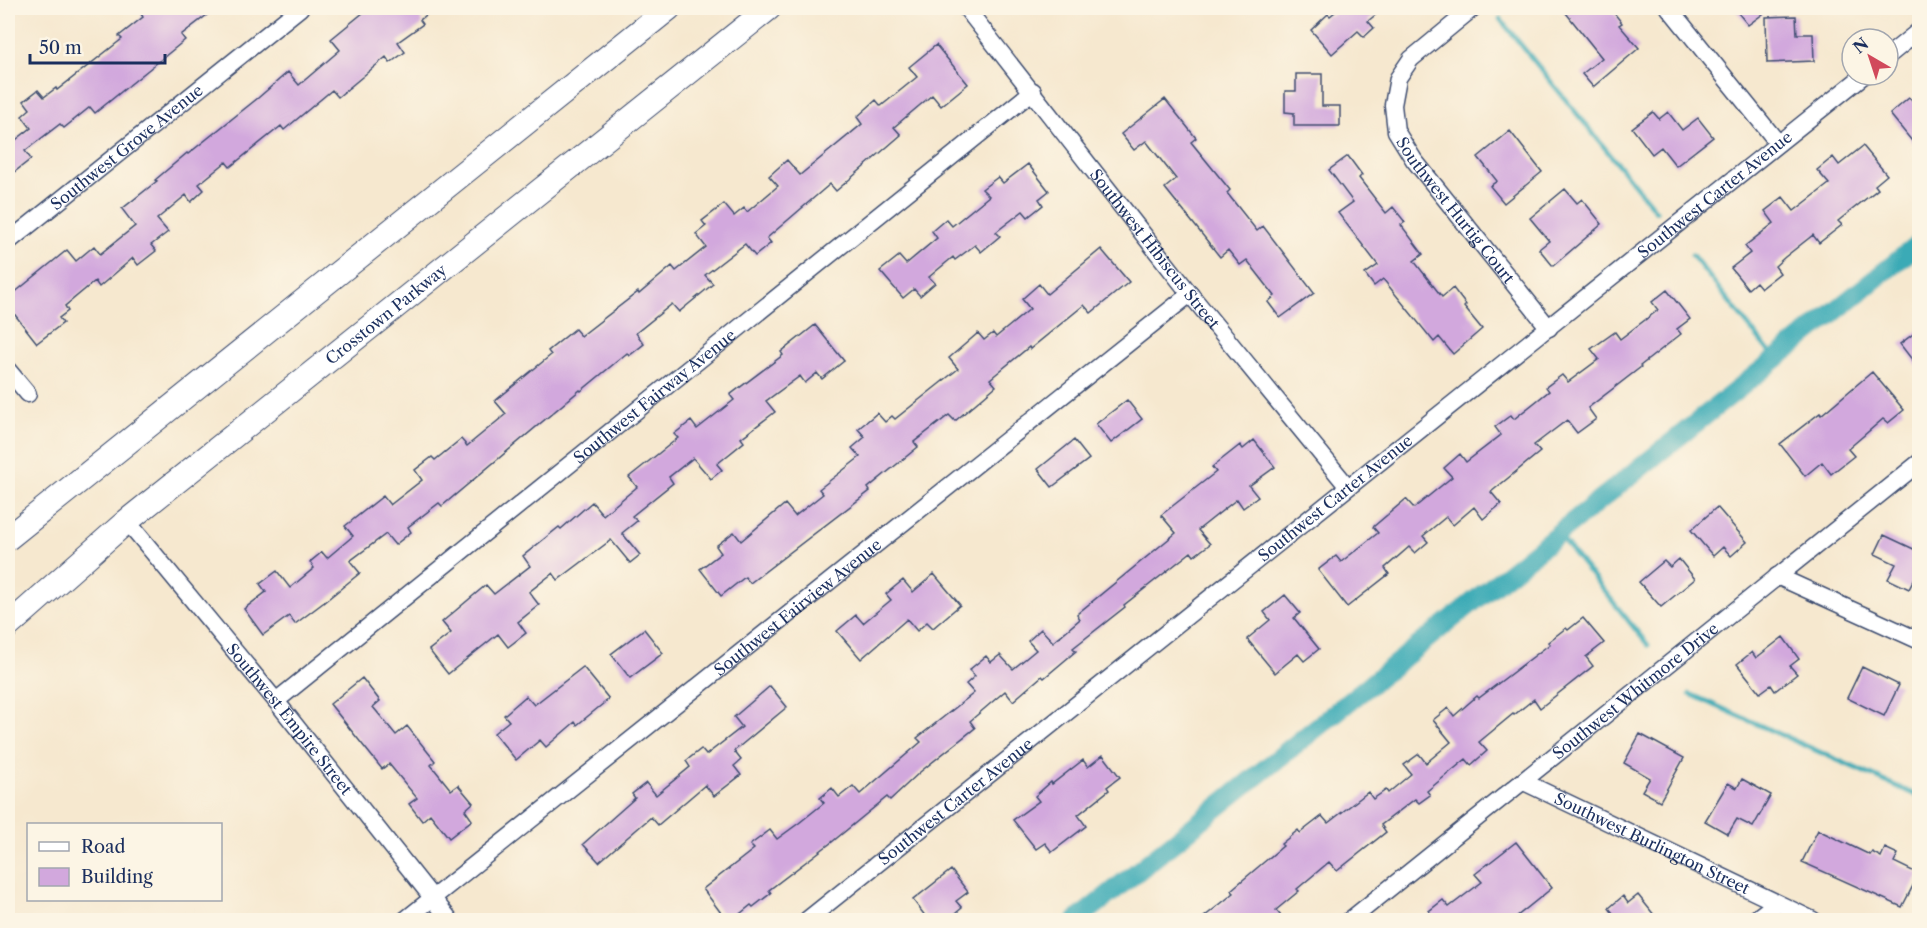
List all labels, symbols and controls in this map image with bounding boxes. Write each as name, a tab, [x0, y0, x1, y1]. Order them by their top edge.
scale bar	[30, 27, 165, 65]
north arrow	[1840, 27, 1900, 87]
text: N	[1849, 33, 1872, 57]
text: 50 m	[39, 37, 82, 59]
street label: Southwest Grove Avenue	[46, 80, 207, 214]
street label: Southwest Carter Avenue	[1633, 127, 1796, 262]
street label: Southwest Hurtig Court	[1392, 133, 1519, 288]
street label: Southwest Hibiscus Street	[1086, 165, 1224, 333]
street label: Crosstown Parkway	[321, 259, 451, 369]
street label: Southwest Fairway Avenue	[569, 325, 740, 467]
street label: Southwest Carter Avenue	[1254, 430, 1416, 566]
street label: Southwest Fairview Avenue	[710, 534, 885, 680]
street label: Southwest Whitmore Drive	[1548, 618, 1722, 763]
street label: Southwest Empire Street	[222, 639, 357, 799]
street label: Southwest Carter Avenue	[874, 733, 1037, 869]
street label: Southwest Burlington Street	[1551, 788, 1753, 899]
legend	[27, 823, 222, 901]
text: Road	[81, 836, 126, 858]
text: Building	[81, 866, 153, 888]

